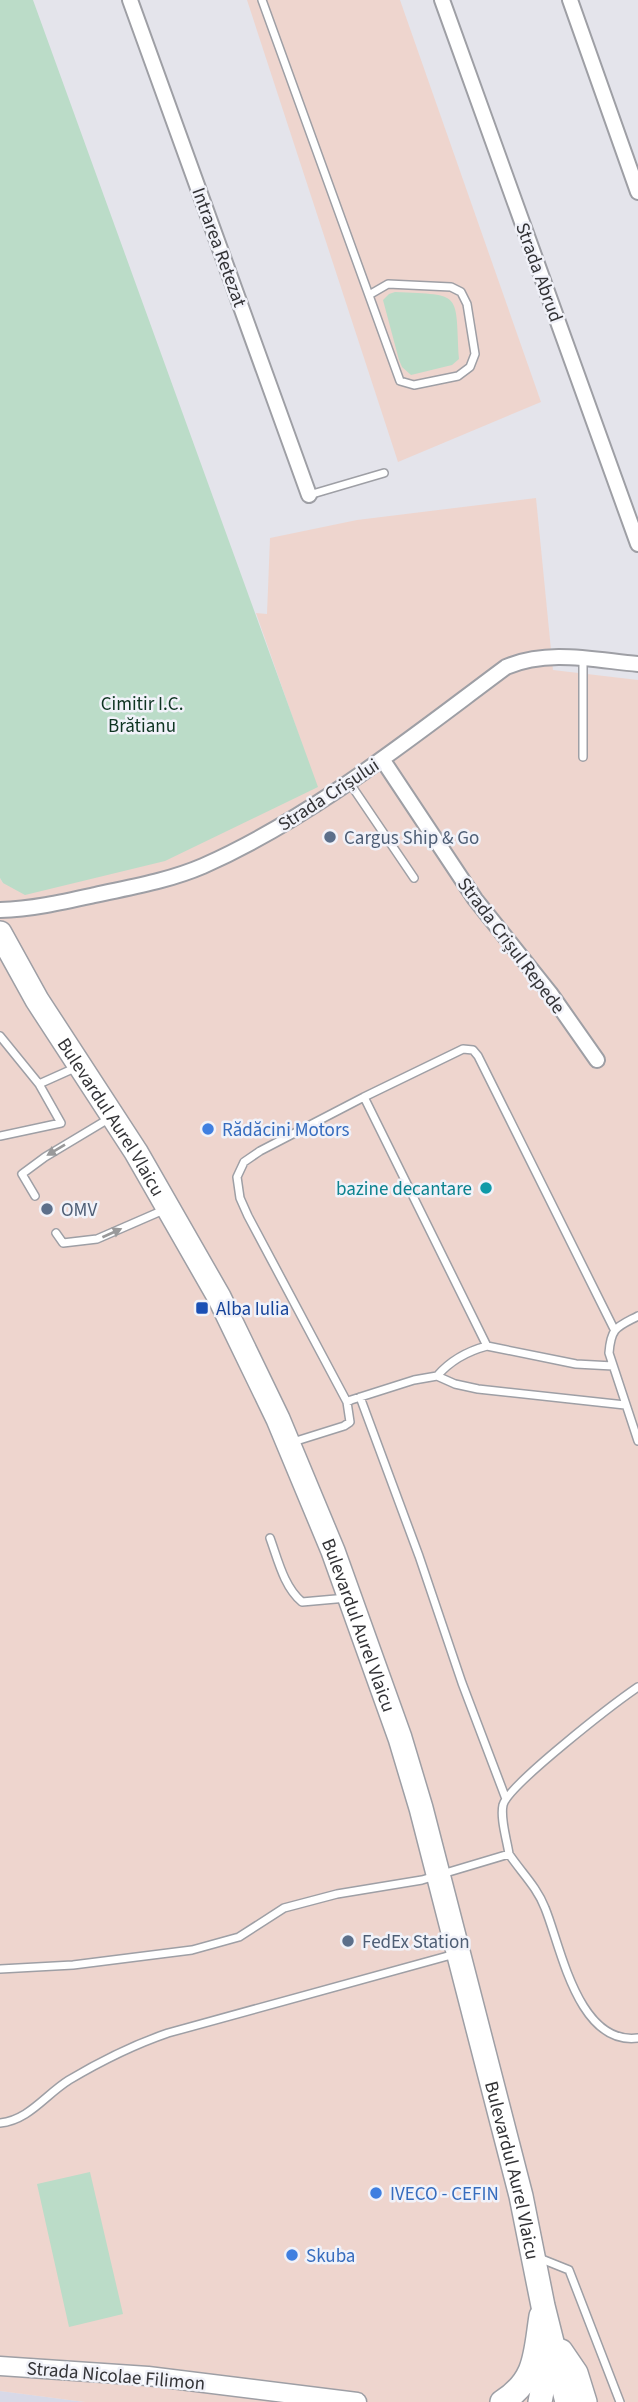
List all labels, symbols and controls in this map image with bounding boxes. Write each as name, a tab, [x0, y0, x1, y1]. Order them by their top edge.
street label: Intrarea Retezat	[184, 184, 253, 312]
street label: Strada Abrud	[508, 219, 569, 326]
park label: Cimitir I.C. Brătianu	[101, 691, 183, 740]
street label: Strada Crișului	[273, 752, 385, 838]
place label: Cargus Ship & Go	[344, 825, 479, 852]
marker: Cargus Ship & Go	[322, 829, 338, 845]
street label: Strada Crișul Repede	[450, 872, 571, 1020]
street label: Bulevardul Aurel Vlaicu	[50, 1033, 171, 1202]
place label: Rădăcini Motors	[222, 1117, 349, 1144]
marker: Rădăcini Motors	[200, 1121, 216, 1137]
one-way arrow	[47, 1144, 66, 1157]
place label: bazine decantare	[336, 1176, 472, 1203]
marker: bazine decantare	[478, 1180, 494, 1196]
place label: OMV	[61, 1197, 97, 1224]
marker: OMV	[39, 1201, 55, 1217]
one-way arrow	[101, 1227, 122, 1238]
place label: Alba Iulia	[216, 1296, 289, 1323]
marker: Alba Iulia	[194, 1300, 210, 1316]
street label: Bulevardul Aurel Vlaicu	[314, 1534, 402, 1716]
place label: FedEx Station	[362, 1929, 470, 1956]
marker: FedEx Station	[340, 1933, 356, 1949]
street label: Bulevardul Aurel Vlaicu	[477, 2078, 545, 2262]
place label: IVECO - CEFIN	[390, 2181, 499, 2208]
marker: IVECO - CEFIN	[368, 2185, 384, 2201]
place label: Skuba	[306, 2243, 355, 2270]
marker: Skuba	[284, 2247, 300, 2263]
street label: Strada Nicolae Filimon	[26, 2355, 206, 2398]

